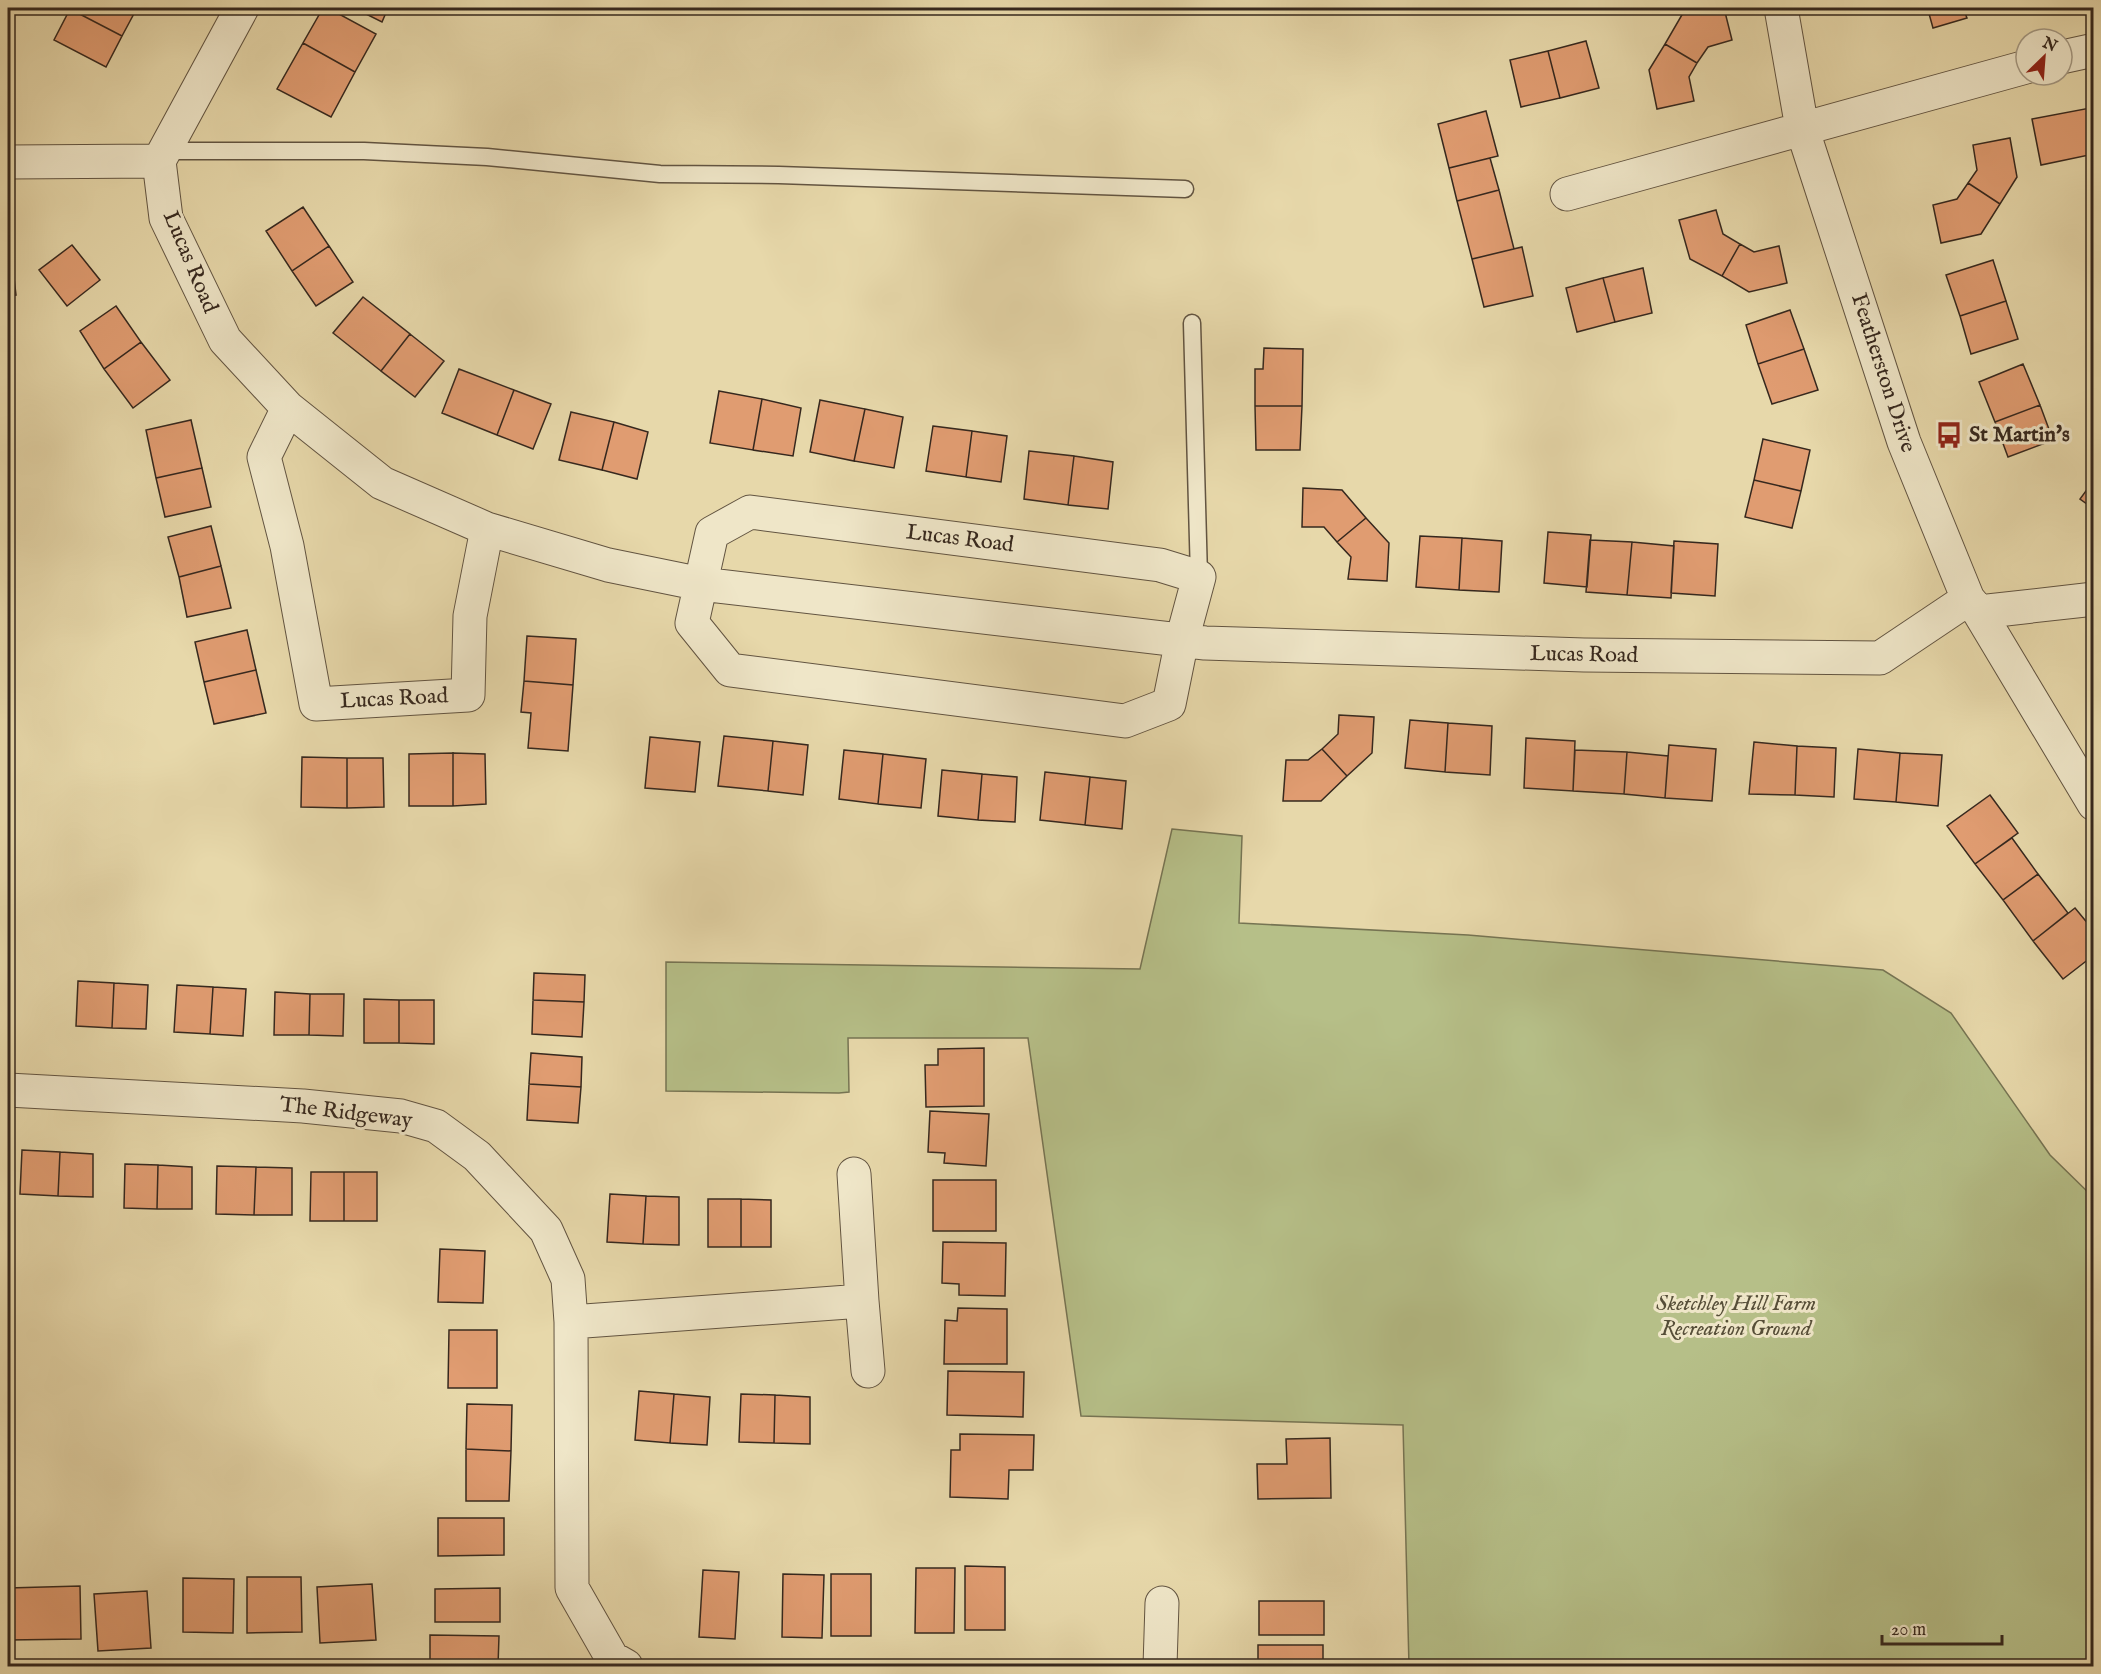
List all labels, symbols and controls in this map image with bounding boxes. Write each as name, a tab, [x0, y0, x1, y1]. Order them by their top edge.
north arrow	[2014, 27, 2074, 87]
text: N	[2038, 33, 2060, 57]
street label: Lucas Road	[156, 207, 224, 318]
street label: Featherston Drive	[1844, 290, 1922, 456]
bus stop icon: St Martin's	[1934, 420, 1964, 450]
place label: St Martin's	[1969, 421, 2070, 449]
street label: Lucas Road	[905, 519, 1016, 560]
street label: Lucas Road	[1530, 640, 1639, 670]
street label: Lucas Road	[339, 682, 449, 716]
street label: The Ridgeway	[278, 1091, 414, 1135]
park label: Sketchley Hill Farm Recreation Ground	[1656, 1290, 1816, 1343]
scale bar	[1882, 1608, 2002, 1646]
text: 20 m	[1891, 1619, 1926, 1642]

